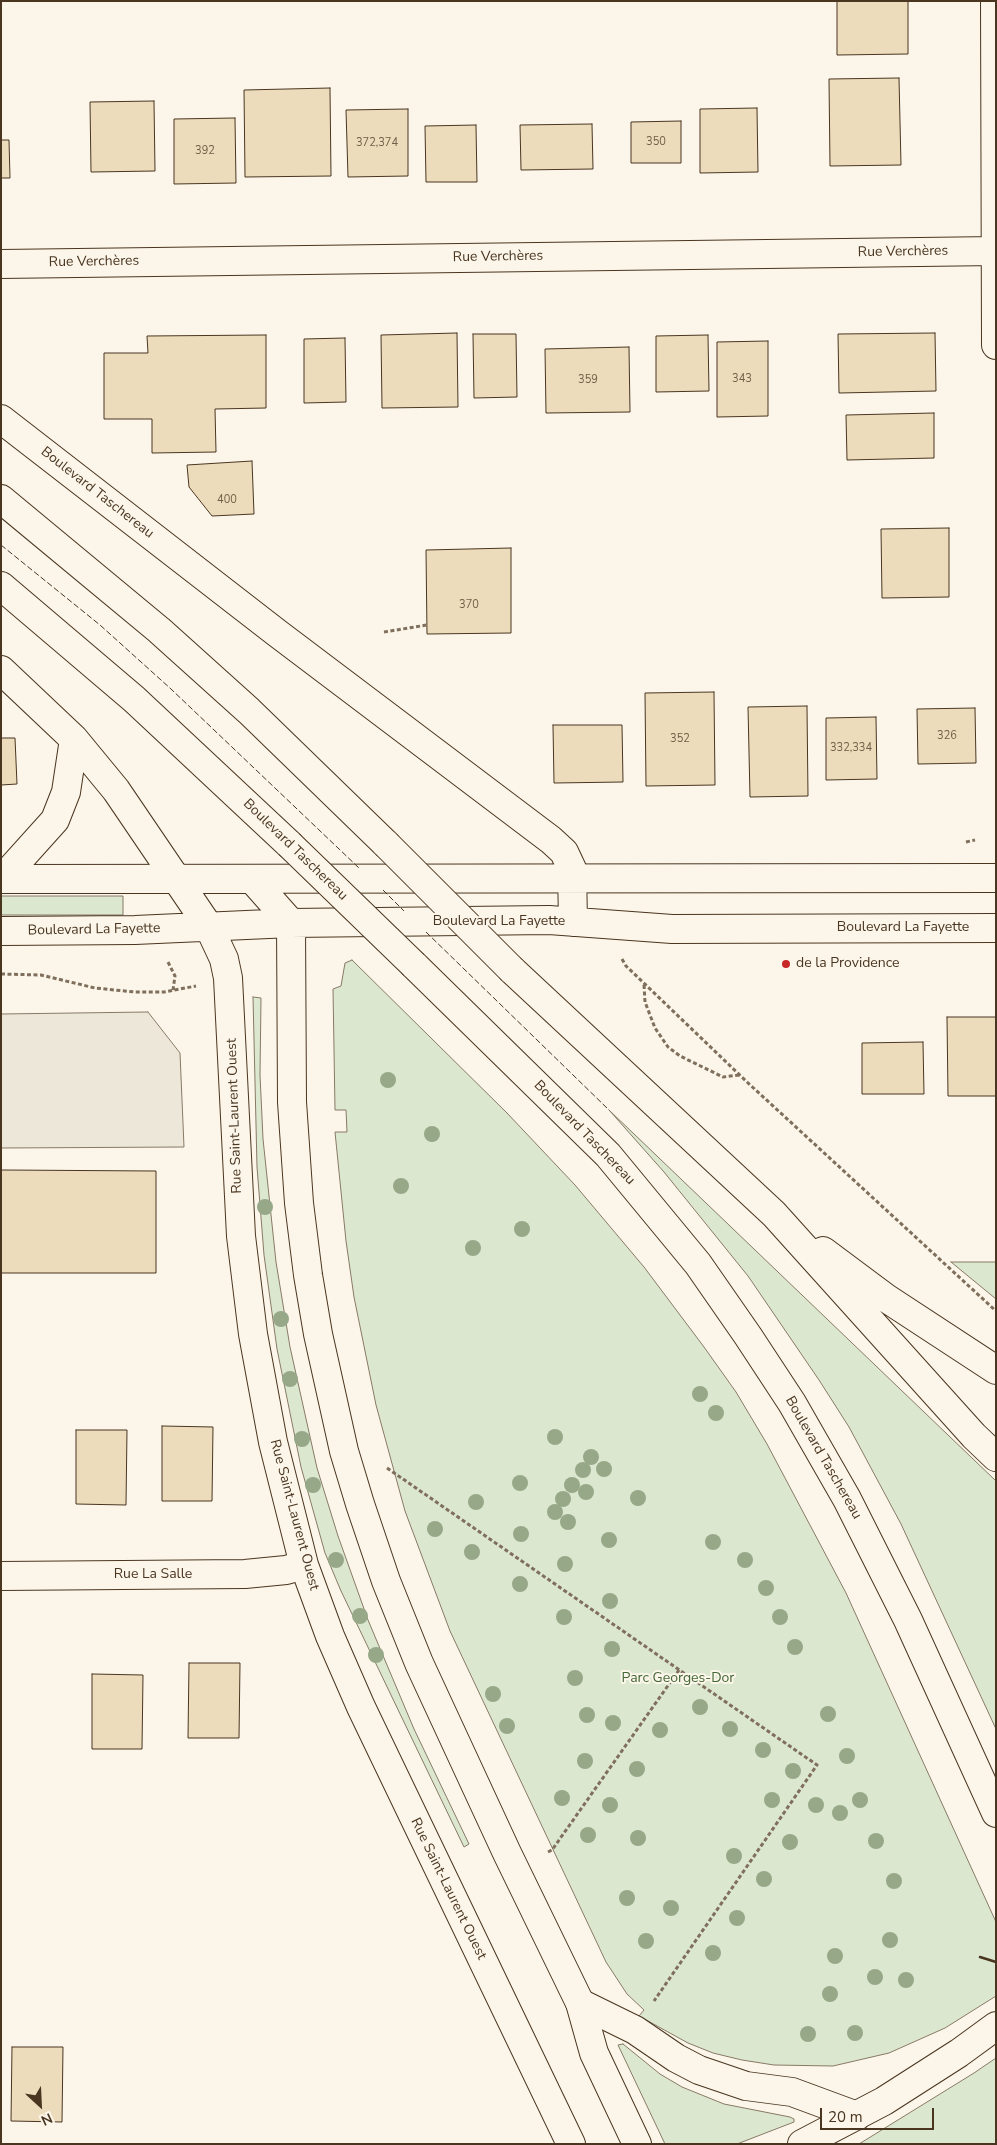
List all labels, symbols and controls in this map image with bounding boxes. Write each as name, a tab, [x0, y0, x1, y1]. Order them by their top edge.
house number: 350	[646, 135, 666, 149]
house number: 372,374	[356, 136, 398, 150]
house number: 392	[195, 144, 215, 158]
street label: Rue Verchères	[858, 243, 948, 261]
street label: Rue Verchères	[453, 248, 543, 266]
street label: Rue Verchères	[49, 253, 139, 271]
house number: 343	[732, 372, 752, 386]
house number: 359	[578, 373, 598, 387]
street label: Boulevard Taschereau	[37, 444, 157, 542]
house number: 400	[217, 493, 237, 507]
house number: 370	[459, 598, 479, 612]
house number: 326	[937, 729, 957, 743]
house number: 352	[670, 732, 690, 746]
house number: 332,334	[830, 741, 872, 755]
street label: Boulevard Taschereau	[239, 796, 351, 904]
street label: Boulevard La Fayette	[433, 914, 565, 930]
street label: Boulevard La Fayette	[28, 920, 160, 940]
street label: Boulevard La Fayette	[837, 920, 969, 936]
place label: de la Providence	[796, 956, 900, 972]
marker: de la Providence	[780, 958, 792, 970]
street label: Rue Saint-Laurent Ouest	[224, 1038, 246, 1194]
street label: Boulevard Taschereau	[530, 1077, 638, 1189]
street label: Boulevard Taschereau	[781, 1394, 865, 1522]
street label: Rue Saint-Laurent Ouest	[266, 1438, 322, 1592]
street label: Rue La Salle	[114, 1567, 192, 1583]
park label: Parc Georges-Dor	[622, 1671, 734, 1687]
street label: Rue Saint-Laurent Ouest	[406, 1815, 490, 1963]
north arrow	[15, 2080, 65, 2130]
scale bar	[822, 2098, 936, 2130]
text: 20 m	[828, 2107, 863, 2127]
text: N	[38, 2108, 55, 2130]

